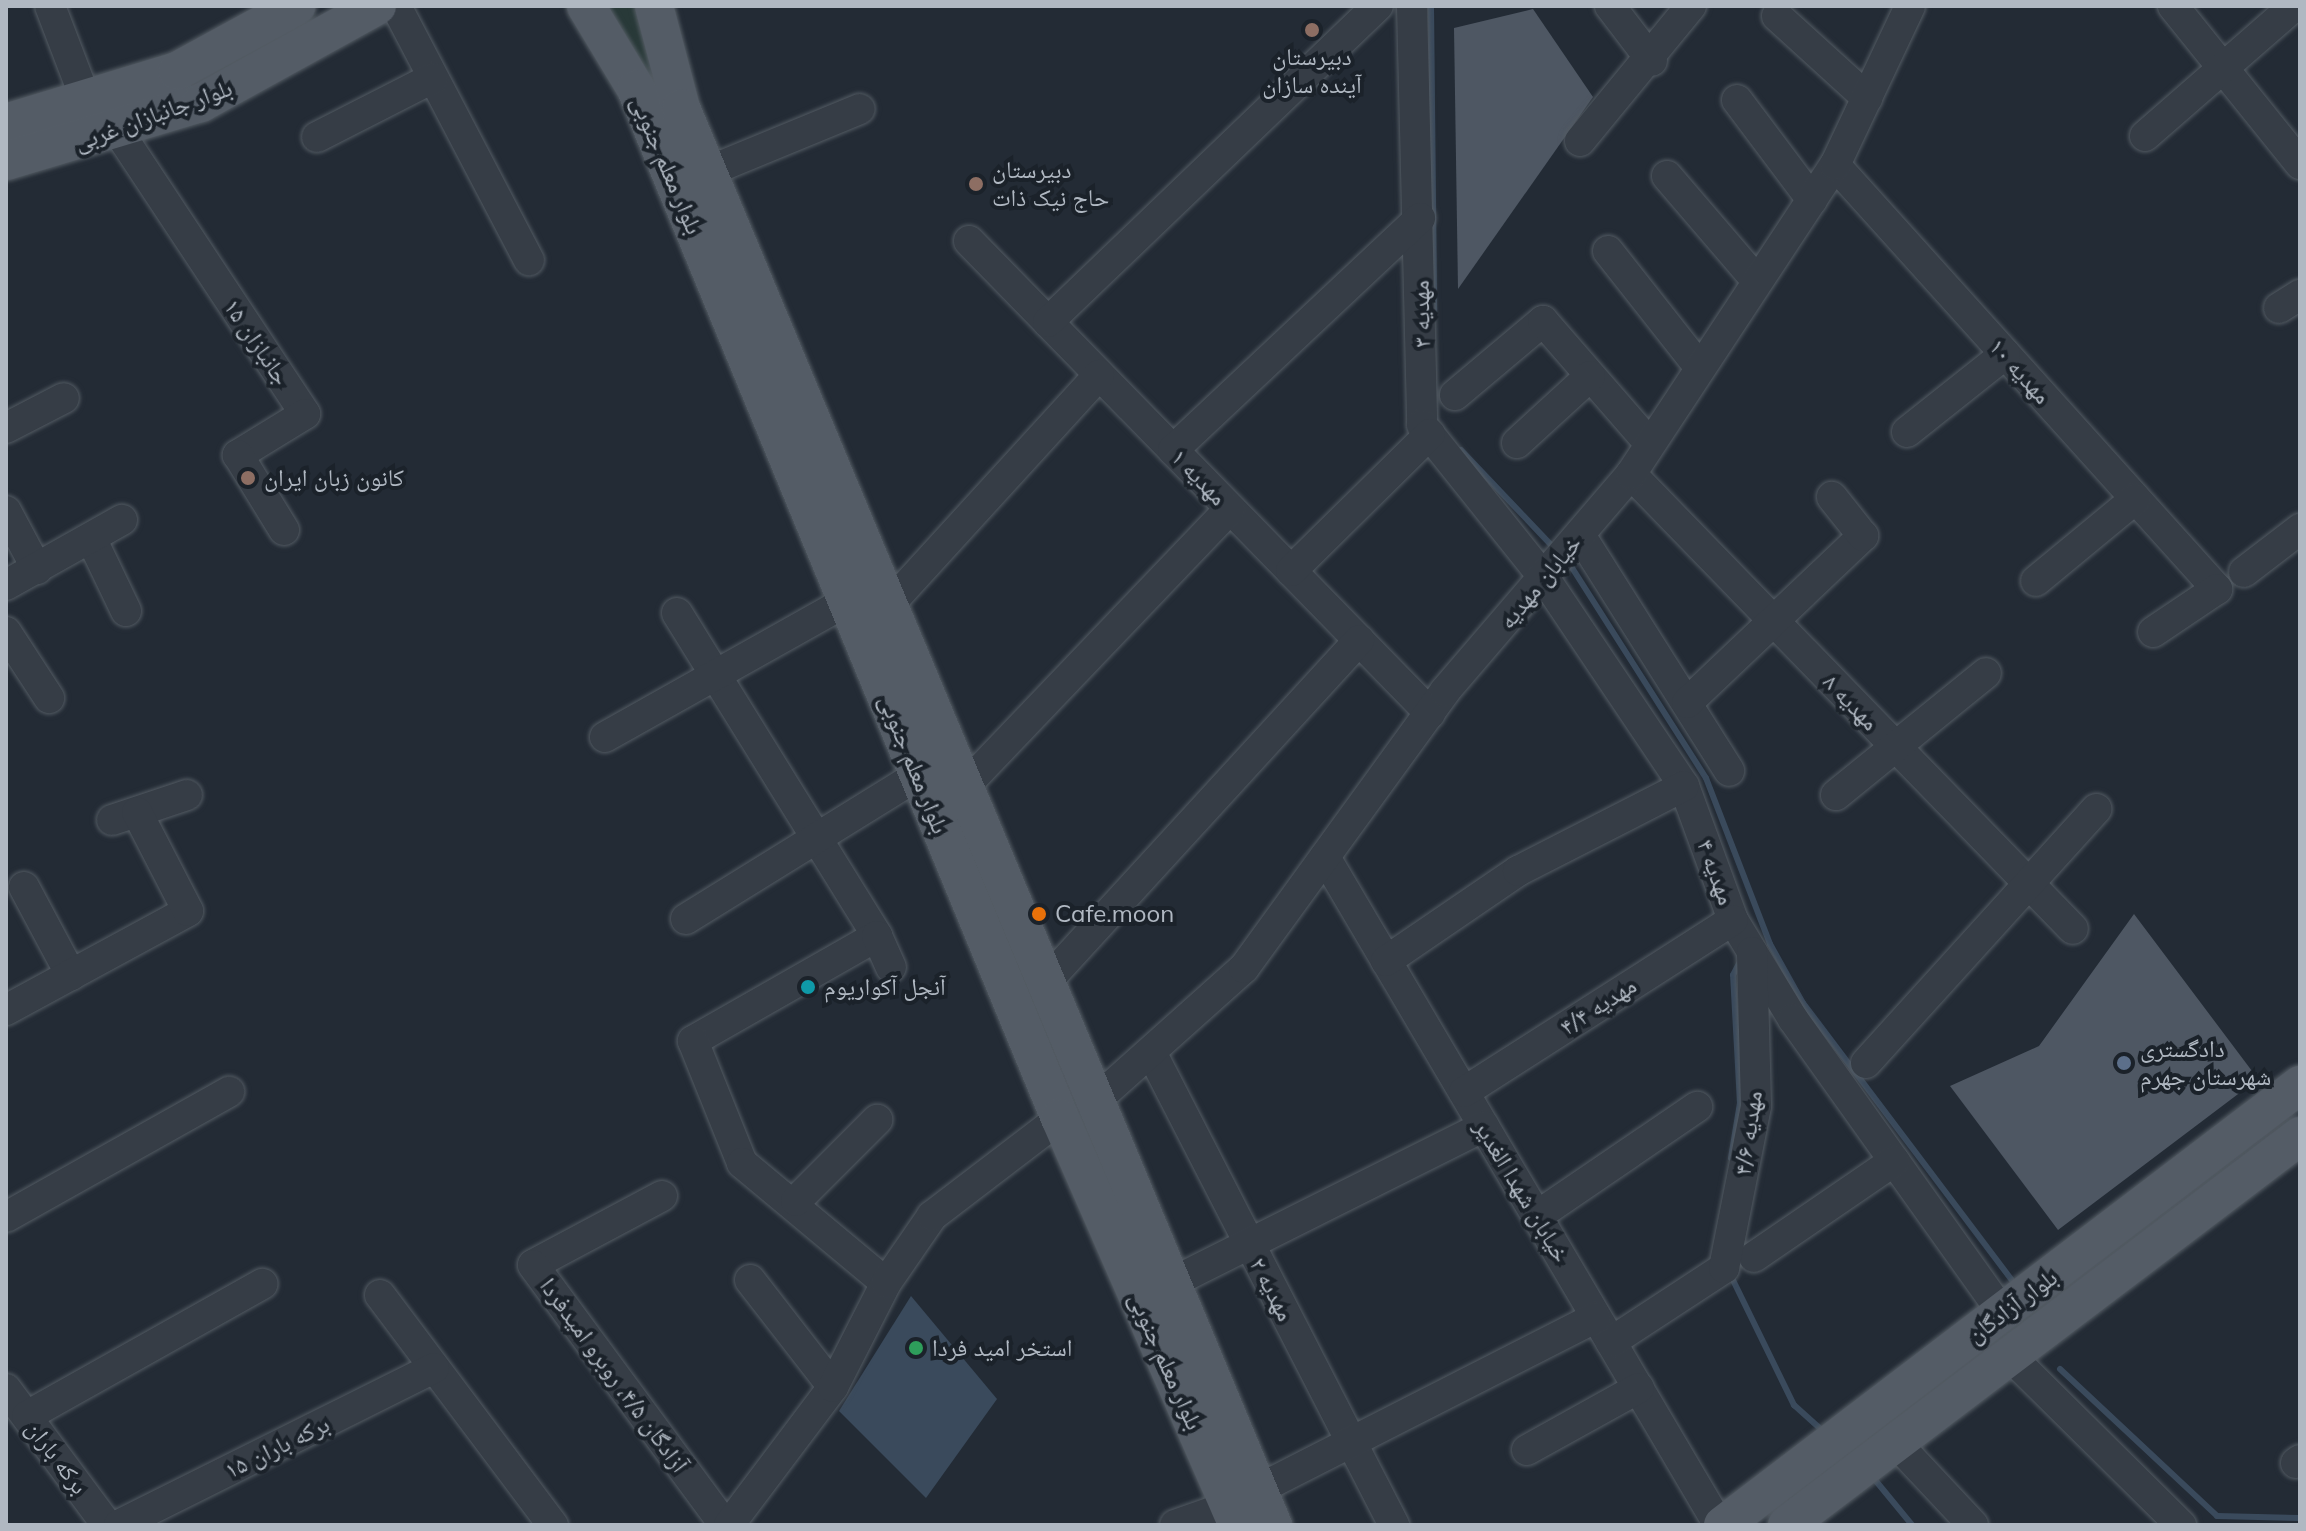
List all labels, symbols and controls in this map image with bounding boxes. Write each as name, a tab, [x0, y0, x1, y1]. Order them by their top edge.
marker: دبیرستان آینده سازان	[1303, 21, 1321, 39]
place label: دبیرستان آینده سازان	[1262, 43, 1362, 99]
street label: بلوار جانبازان غربی	[70, 73, 236, 157]
street label: بلوار معلم جنوبی	[625, 92, 709, 238]
place label: دبیرستان حاج نیک ذات	[992, 156, 1109, 212]
marker: دبیرستان حاج نیک ذات	[967, 175, 985, 193]
street label: مهدیه ۳	[1406, 280, 1436, 348]
street label: جانبازان ۱۵	[218, 293, 296, 391]
street label: مهدیه ۱۰	[1983, 332, 2057, 410]
street label: مهدیه ۱	[1165, 443, 1233, 511]
place label: کانون زبان ایران	[264, 464, 404, 492]
marker: کانون زبان ایران	[239, 469, 257, 487]
street label: خیابان مهدیه	[1492, 529, 1588, 635]
street label: مهدیه ۸	[1817, 668, 1885, 736]
street label: بلوار معلم جنوبی	[873, 690, 955, 838]
street label: مهدیه ۴	[1691, 835, 1741, 909]
place label: Cafe.moon	[1055, 900, 1174, 928]
marker: Cafe.moon	[1030, 905, 1048, 923]
street label: مهدیه ۴/۴	[1554, 971, 1642, 1041]
place label: آنجل آکواریوم	[824, 973, 946, 1001]
marker: آنجل آکواریوم	[799, 978, 817, 996]
place label: دادگستری شهرستان جهرم	[2140, 1035, 2271, 1091]
marker: دادگستری شهرستان جهرم	[2115, 1054, 2133, 1072]
street label: مهدیه ۴/۶	[1728, 1089, 1768, 1177]
street label: خیابان شهدا الغدیر	[1468, 1114, 1576, 1268]
street label: مهدیه ۲	[1244, 1252, 1300, 1326]
street label: بلوار آزادگان	[1961, 1263, 2063, 1349]
street label: آزادگان ۴/۵، روبرو امیدفردا	[534, 1272, 694, 1478]
street label: بلوار معلم جنوبی	[1123, 1288, 1209, 1434]
place label: استخر امید فردا	[932, 1334, 1072, 1362]
marker: استخر امید فردا	[907, 1339, 925, 1357]
street label: برکه باران ۱۵	[220, 1409, 334, 1485]
street label: برکه باران	[20, 1414, 94, 1500]

